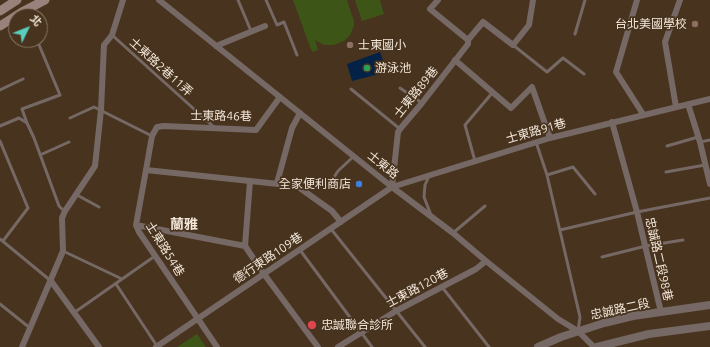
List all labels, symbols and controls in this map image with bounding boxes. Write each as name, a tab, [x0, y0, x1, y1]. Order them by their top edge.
north arrow	[8, 8, 48, 48]
text: 北	[28, 12, 44, 29]
place label: 台北美國學校	[615, 17, 687, 31]
marker: 台北美國學校	[690, 19, 700, 29]
street label: 士東路2巷11弄	[126, 35, 196, 99]
place label: 士東國小	[358, 38, 406, 52]
marker: 士東國小	[345, 40, 355, 50]
place label: 游泳池	[375, 61, 411, 75]
marker: 游泳池	[362, 63, 372, 73]
street label: 士東路89巷	[391, 64, 441, 120]
street label: 士東路46巷	[190, 108, 252, 124]
street label: 士東路91巷	[504, 116, 568, 146]
street label: 士東路	[364, 148, 402, 182]
place label: 全家便利商店	[279, 177, 351, 191]
marker: 全家便利商店	[354, 179, 364, 189]
district label: 蘭雅	[170, 216, 198, 232]
street label: 忠誠路二段98巷	[642, 216, 676, 302]
street label: 士東路54巷	[143, 219, 187, 279]
street label: 德行東路109巷	[231, 230, 305, 286]
street label: 士東路120巷	[383, 266, 451, 310]
street label: 忠誠路二段	[589, 296, 651, 322]
place label: 忠誠聯合診所	[321, 318, 393, 332]
marker: 忠誠聯合診所	[306, 319, 318, 331]

